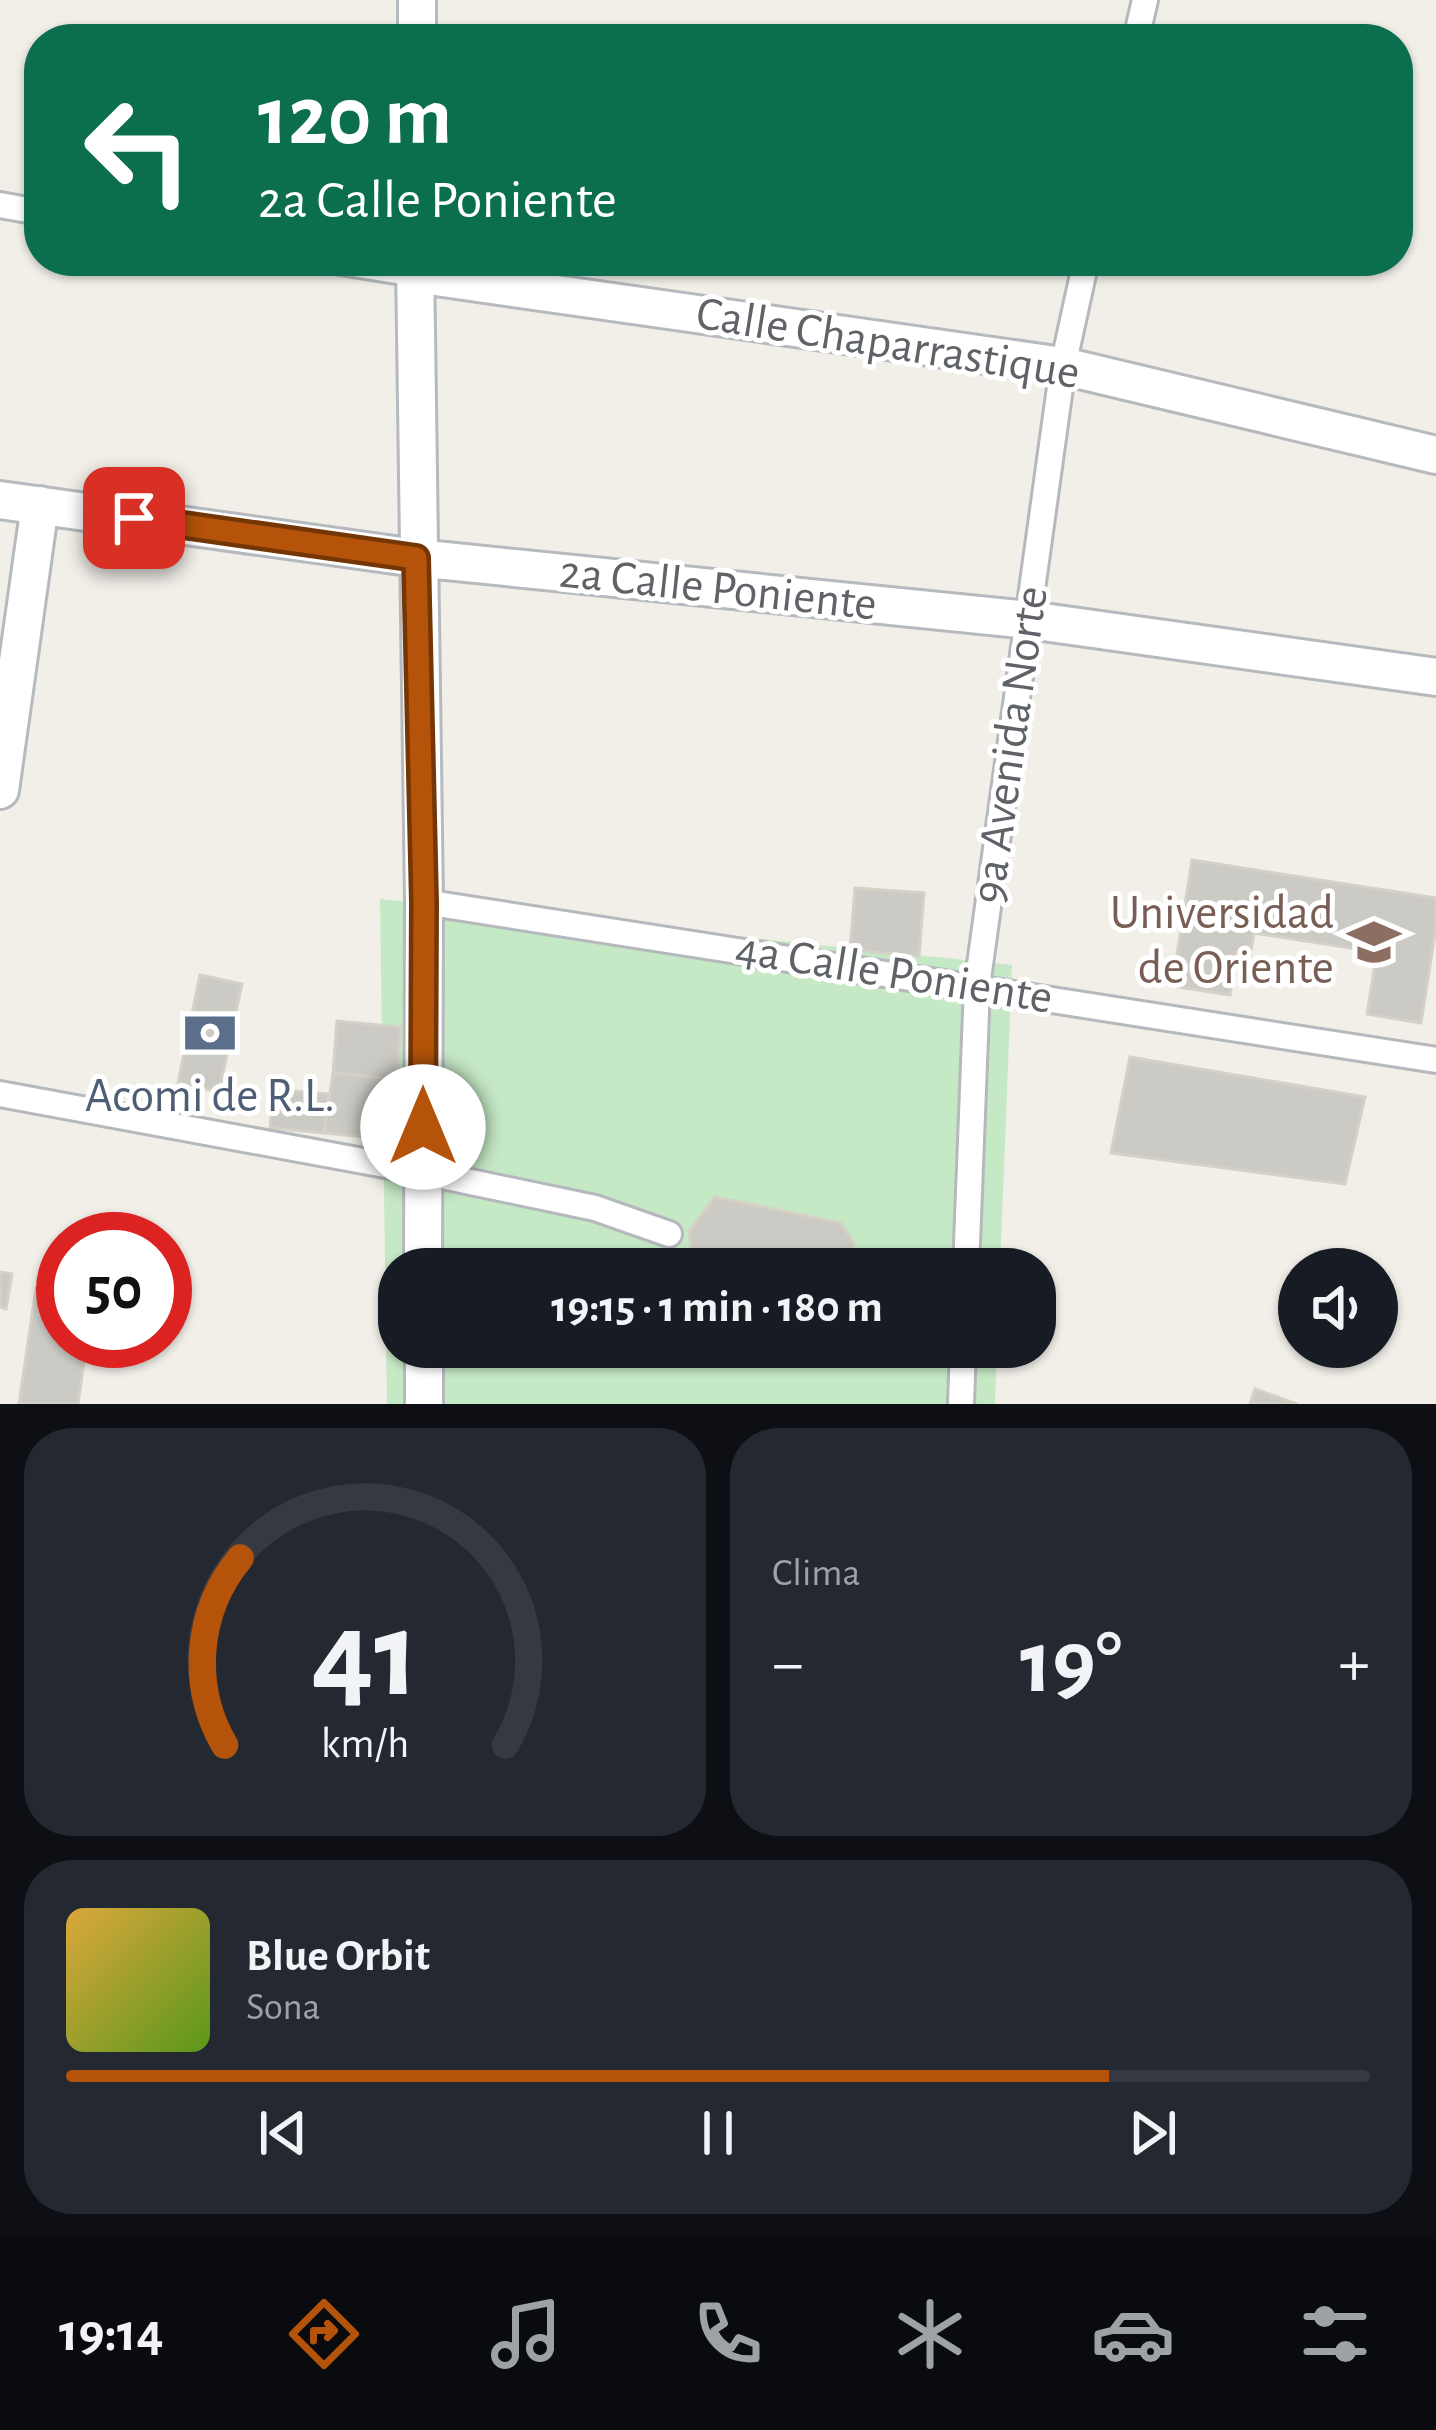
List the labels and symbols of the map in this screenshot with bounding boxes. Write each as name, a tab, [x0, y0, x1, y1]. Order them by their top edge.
street label: Calle Chaparrastique	[693, 290, 1083, 398]
pin	[83, 467, 185, 569]
street label: 2a Calle Poniente	[557, 548, 879, 630]
street label: 9a Avenida Norte	[965, 583, 1057, 907]
place label: Universidad de Oriente	[1110, 890, 1334, 993]
school or university icon: Universidad de Oriente	[1345, 913, 1403, 971]
street label: 4a Calle Poniente	[732, 925, 1056, 1023]
bank icon: Acomi de R.L.	[181, 1004, 239, 1062]
position arrow	[360, 1064, 486, 1190]
place label: Acomi de R.L.	[85, 1073, 335, 1121]
speed limit sign: 50	[36, 1212, 192, 1368]

